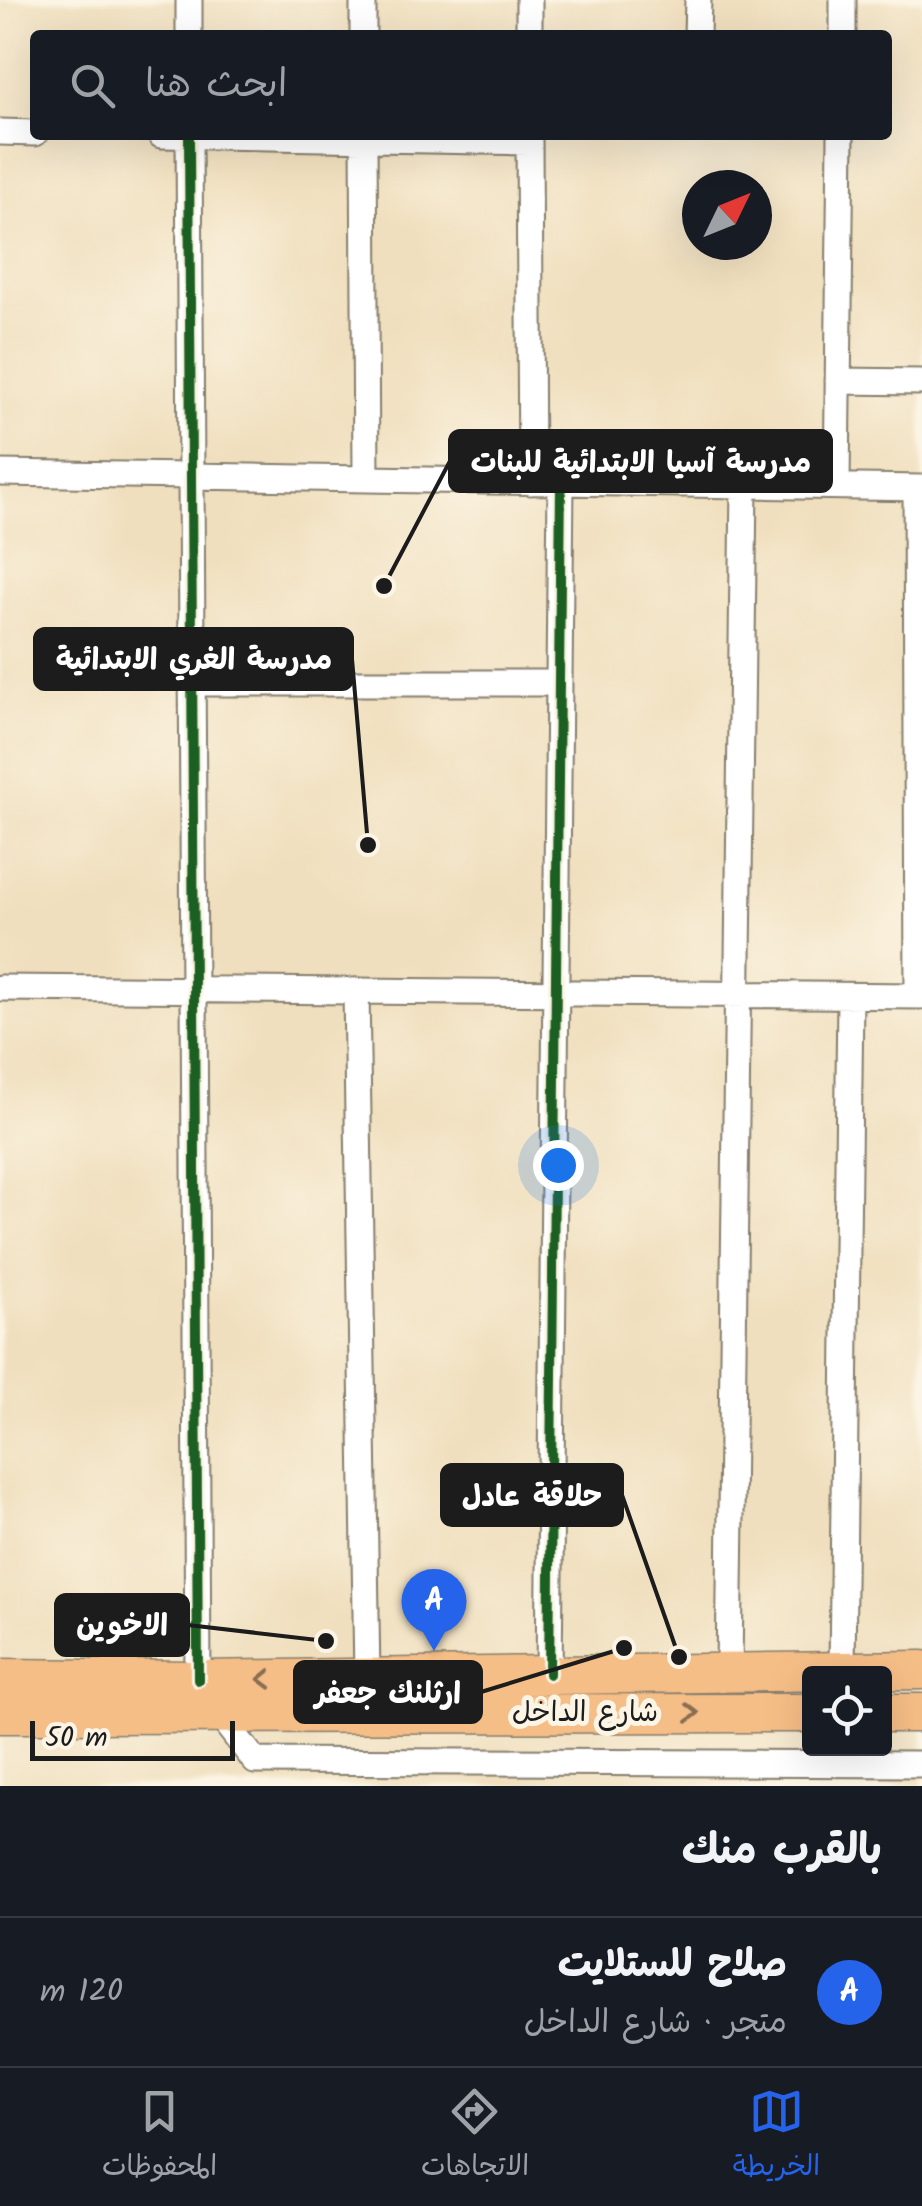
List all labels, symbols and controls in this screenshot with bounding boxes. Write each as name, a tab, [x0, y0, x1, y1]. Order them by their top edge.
search box	[30, 30, 892, 140]
text: ابحث هنا	[145, 56, 287, 116]
icon: search	[65, 58, 120, 113]
north arrow	[682, 170, 772, 260]
callout: مدرسة آسيا الابتدائية للبنات	[450, 431, 831, 491]
text: مدرسة آسيا الابتدائية للبنات	[471, 440, 811, 488]
callout: مدرسة الغري الابتدائية	[35, 629, 352, 689]
text: مدرسة الغري الابتدائية	[56, 637, 332, 685]
your location	[533, 1140, 584, 1191]
callout: حلاقة عادل	[442, 1465, 622, 1525]
text: حلاقة عادل	[462, 1474, 602, 1522]
pin: A	[402, 1568, 466, 1651]
callout: الاخوين	[56, 1595, 188, 1655]
text: الاخوين	[76, 1603, 168, 1651]
callout: ارثلنك جعفر	[295, 1662, 481, 1722]
map controls	[802, 1666, 892, 1756]
button: locate	[802, 1666, 892, 1756]
one-way arrow	[256, 1668, 272, 1690]
text: ارثلنك جعفر	[312, 1671, 461, 1719]
street label: شارع الداخل	[512, 1691, 658, 1736]
one-way arrow	[686, 1702, 701, 1724]
scale bar	[30, 1716, 235, 1760]
text: 50 m	[45, 1716, 108, 1761]
text: بالقرب منك	[682, 1818, 882, 1885]
text: صلاح للستلايت	[558, 1936, 787, 1996]
text: 120 m	[40, 1967, 123, 2018]
text: A	[839, 1967, 860, 2018]
text: متجر · شارع الداخل	[524, 1998, 787, 2049]
tab: المحفوظات	[102, 2084, 217, 2190]
tab: الاتجاهات	[421, 2084, 529, 2190]
tab: الخريطة	[733, 2084, 820, 2190]

